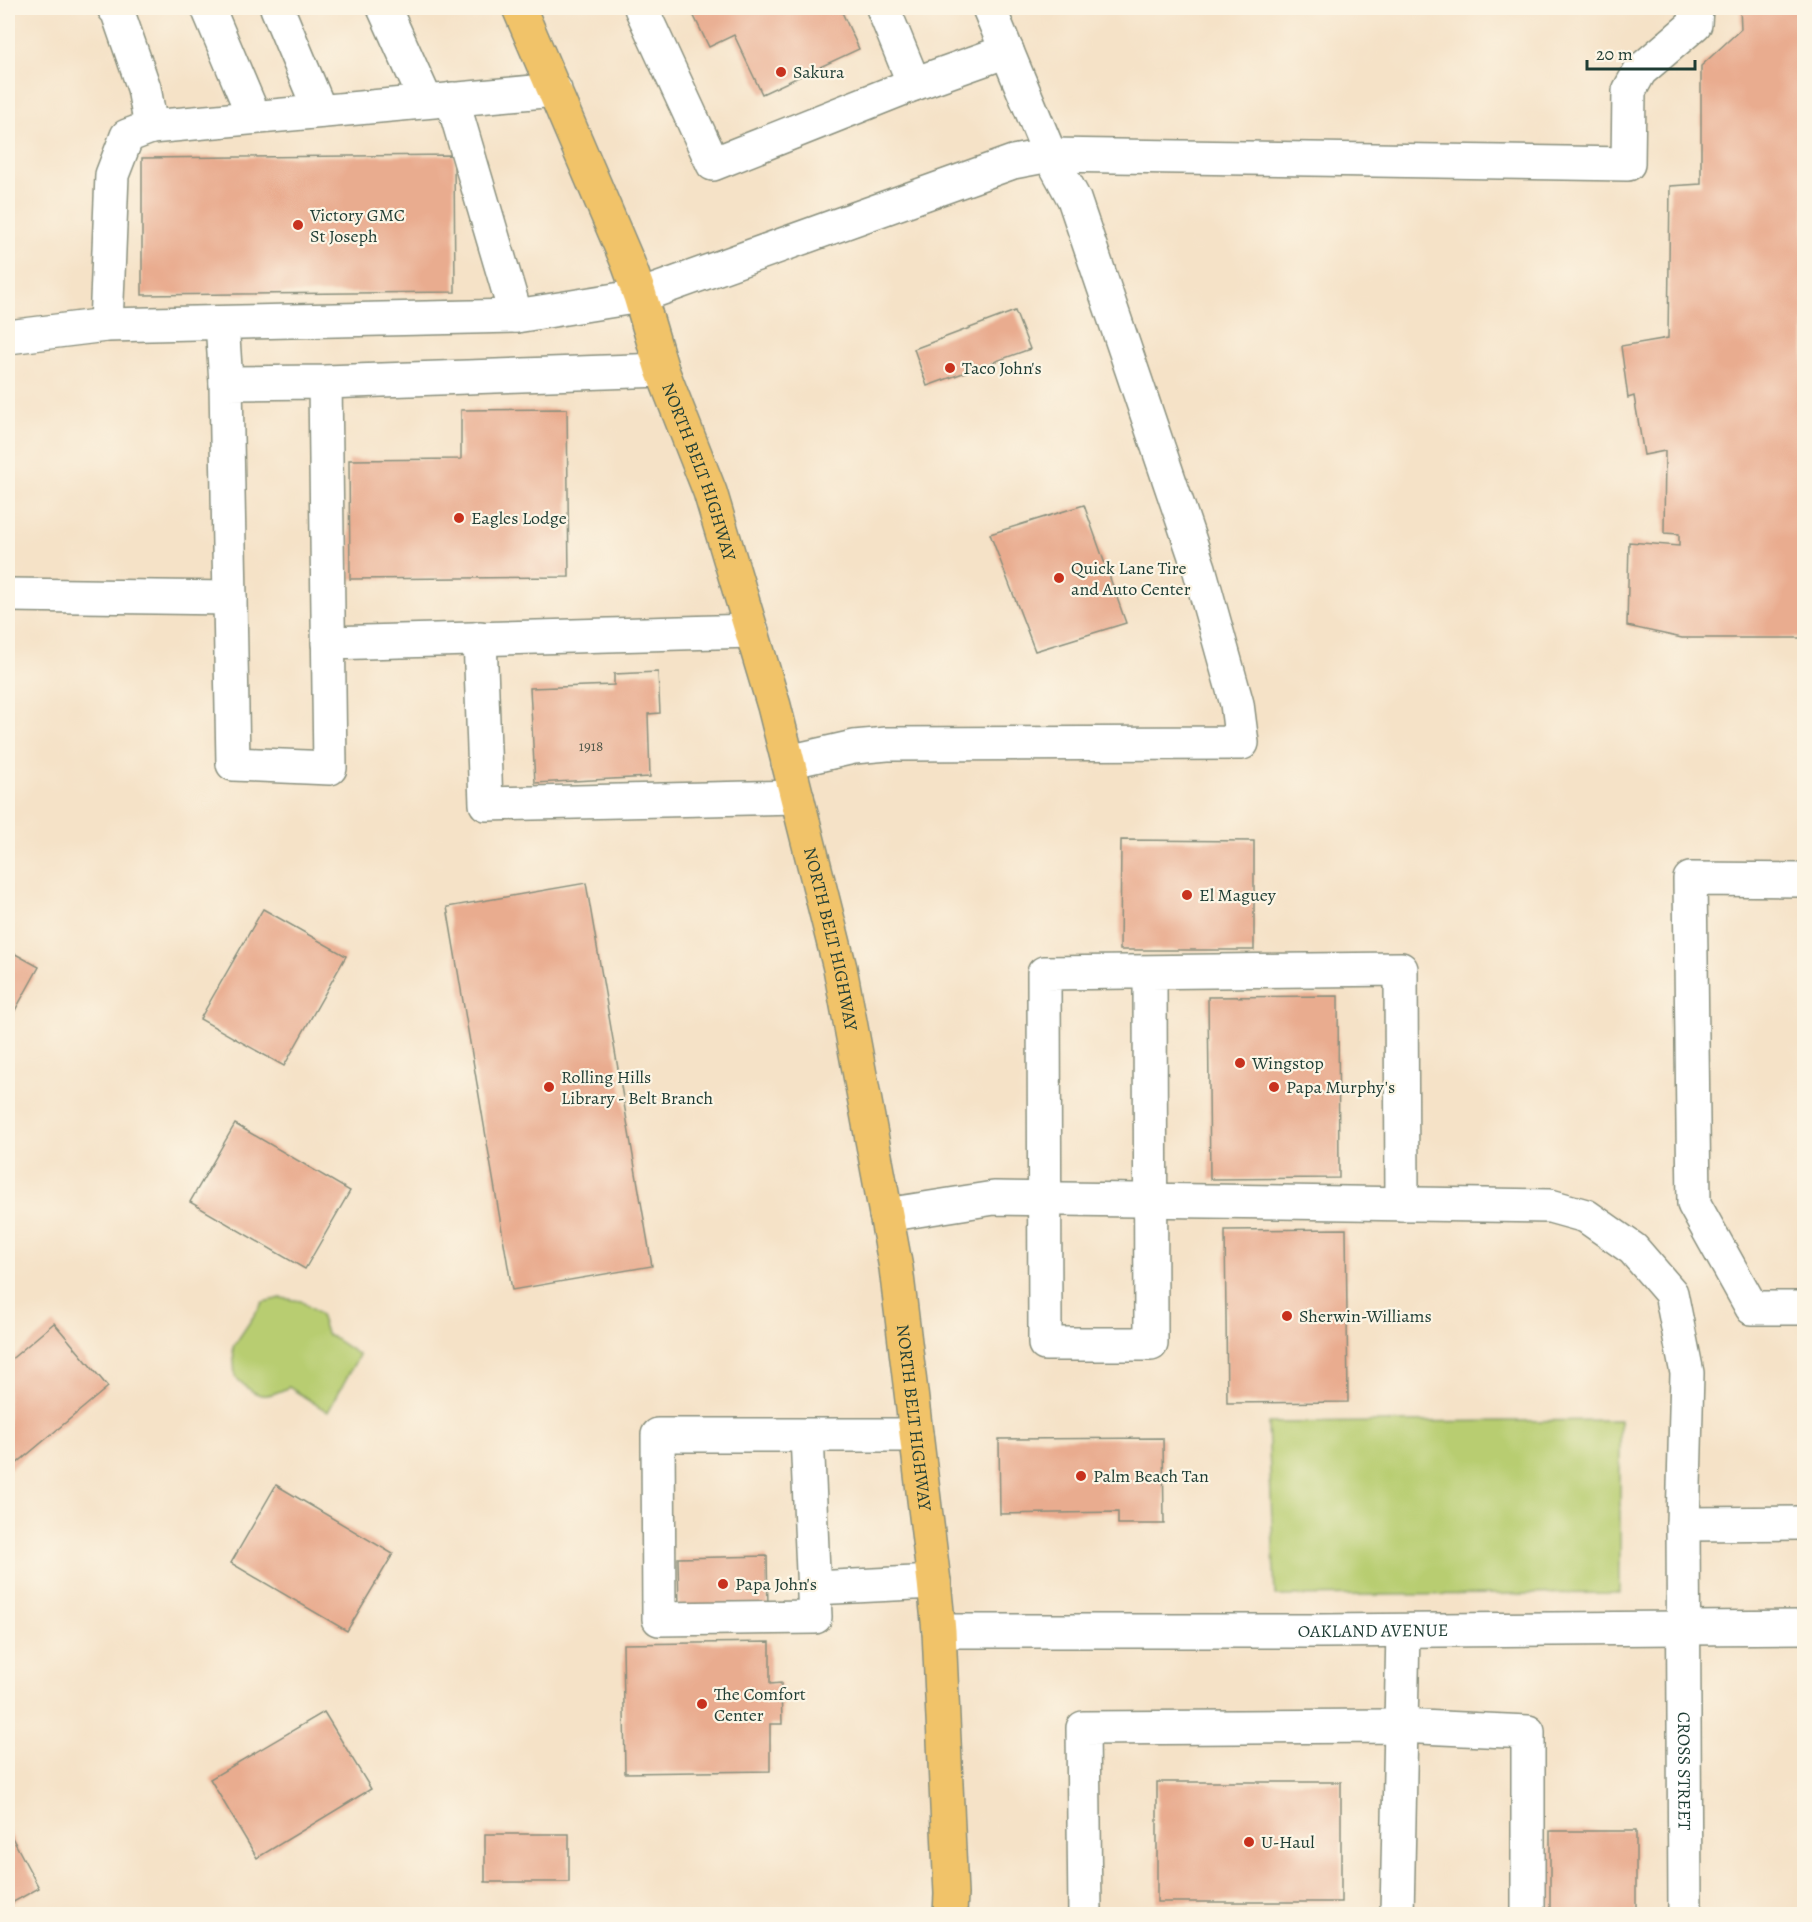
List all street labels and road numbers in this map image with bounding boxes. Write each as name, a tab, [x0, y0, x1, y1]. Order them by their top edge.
street label: NORTH BELT HIGHWAY	[656, 379, 742, 565]
street label: NORTH BELT HIGHWAY	[798, 845, 864, 1034]
street label: NORTH BELT HIGHWAY	[891, 1323, 937, 1513]
street label: OAKLAND AVENUE	[1298, 1618, 1448, 1643]
street label: CROSS STREET	[1672, 1712, 1697, 1831]

